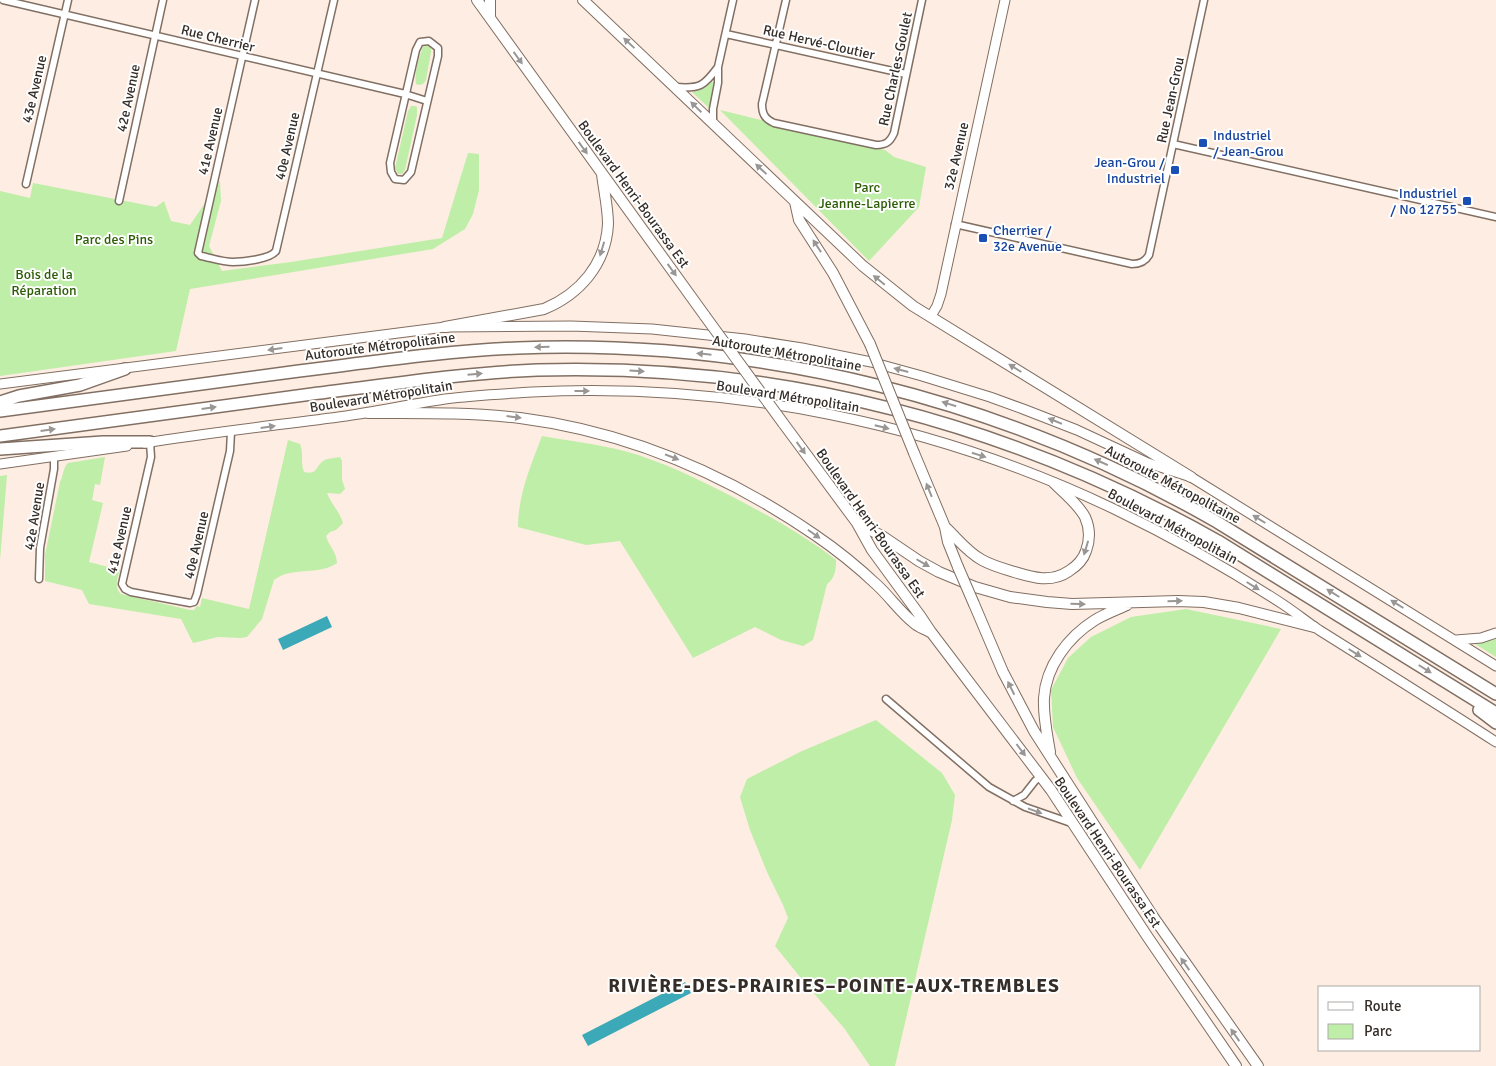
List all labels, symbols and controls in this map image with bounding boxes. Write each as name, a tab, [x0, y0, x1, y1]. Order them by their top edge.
street label: Rue Charles-Goulet	[875, 11, 916, 128]
street label: Rue Cherrier	[179, 21, 257, 56]
street label: Rue Hervé-Cloutier	[761, 21, 877, 64]
one-way arrow	[623, 37, 635, 49]
one-way arrow	[513, 51, 524, 64]
street label: 43e Avenue	[18, 54, 51, 125]
street label: Rue Jean-Grou	[1153, 56, 1188, 145]
street label: 42e Avenue	[113, 63, 144, 134]
one-way arrow	[690, 101, 702, 113]
street label: 41e Avenue	[194, 106, 227, 177]
street label: 40e Avenue	[271, 111, 304, 182]
street label: Boulevard Henri-Bourassa Est	[574, 117, 693, 271]
street label: 32e Avenue	[940, 121, 973, 192]
place label: Industriel / Jean-Grou	[1213, 127, 1284, 160]
marker: Industriel / Jean-Grou	[1197, 137, 1209, 149]
one-way arrow	[578, 141, 588, 154]
place label: Jean-Grou / Industriel	[1094, 154, 1165, 187]
one-way arrow	[755, 163, 767, 175]
marker: Jean-Grou / Industriel	[1169, 164, 1181, 176]
park label: Parc Jeanne-Lapierre	[818, 179, 916, 212]
place label: Industriel / No 12755	[1390, 185, 1457, 218]
marker: Industriel / No 12755	[1461, 195, 1473, 207]
place label: Cherrier / 32e Avenue	[993, 222, 1062, 255]
park label: Parc des Pins	[75, 231, 153, 248]
marker: Cherrier / 32e Avenue	[977, 232, 989, 244]
one-way arrow	[812, 239, 821, 252]
one-way arrow	[598, 242, 606, 257]
one-way arrow	[667, 263, 677, 276]
park label: Bois de la Réparation	[11, 266, 77, 299]
one-way arrow	[873, 274, 886, 285]
street label: Autoroute Métropolitaine	[304, 329, 456, 364]
street label: Autoroute Métropolitaine	[711, 332, 863, 375]
one-way arrow	[534, 344, 550, 352]
one-way arrow	[267, 345, 283, 353]
one-way arrow	[696, 350, 712, 358]
one-way arrow	[1009, 364, 1022, 373]
one-way arrow	[894, 366, 909, 374]
one-way arrow	[629, 367, 645, 375]
one-way arrow	[467, 370, 483, 378]
street label: Boulevard Métropolitain	[308, 377, 454, 416]
street label: Boulevard Métropolitain	[715, 377, 861, 416]
one-way arrow	[575, 387, 591, 395]
one-way arrow	[941, 400, 956, 408]
one-way arrow	[202, 404, 218, 412]
one-way arrow	[507, 413, 523, 421]
one-way arrow	[1048, 417, 1062, 425]
one-way arrow	[260, 423, 276, 431]
one-way arrow	[875, 423, 890, 431]
one-way arrow	[41, 425, 57, 433]
one-way arrow	[796, 441, 806, 455]
street label: Autoroute Métropolitaine	[1102, 441, 1243, 527]
street label: Boulevard Henri-Bourassa Est	[812, 445, 929, 601]
one-way arrow	[972, 452, 987, 459]
one-way arrow	[664, 454, 679, 461]
one-way arrow	[1094, 458, 1108, 466]
street label: 42e Avenue	[21, 481, 48, 551]
one-way arrow	[925, 483, 933, 497]
street label: Boulevard Métropolitain	[1105, 485, 1241, 568]
street label: 41e Avenue	[103, 505, 136, 576]
street label: 40e Avenue	[180, 510, 213, 581]
one-way arrow	[1252, 514, 1265, 523]
one-way arrow	[807, 529, 821, 539]
one-way arrow	[1082, 541, 1090, 556]
one-way arrow	[915, 559, 930, 567]
one-way arrow	[1246, 581, 1259, 590]
one-way arrow	[1326, 589, 1339, 598]
one-way arrow	[1168, 597, 1184, 605]
one-way arrow	[1070, 600, 1086, 608]
one-way arrow	[1390, 600, 1403, 609]
one-way arrow	[1349, 648, 1362, 657]
one-way arrow	[1418, 664, 1431, 673]
one-way arrow	[1007, 681, 1015, 695]
one-way arrow	[1016, 743, 1026, 757]
street label: Boulevard Henri-Bourassa Est	[1051, 774, 1165, 931]
one-way arrow	[1028, 807, 1043, 815]
one-way arrow	[1180, 957, 1190, 970]
district label: RIVIÈRE-DES-PRAIRIES–POINTE-AUX-TREMBLES	[608, 974, 1060, 998]
legend	[1318, 986, 1481, 1051]
text: Route	[1364, 997, 1401, 1015]
text: Parc	[1364, 1022, 1392, 1040]
one-way arrow	[1230, 1028, 1240, 1042]

